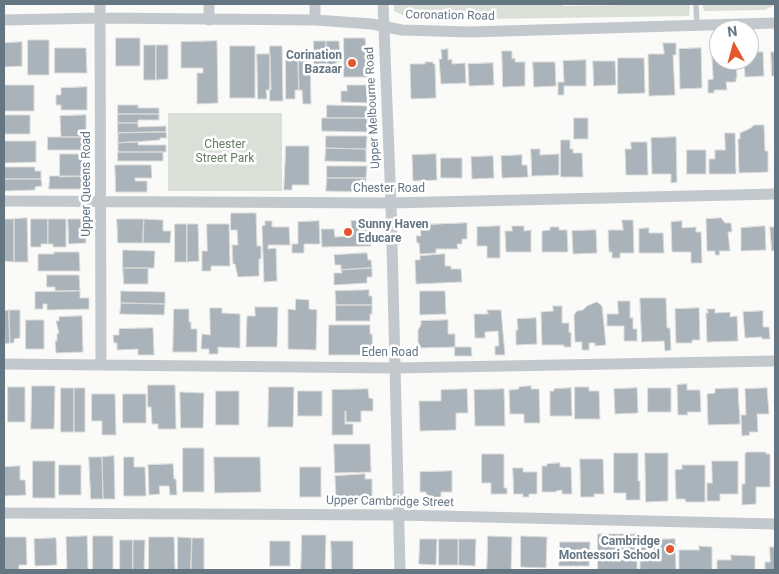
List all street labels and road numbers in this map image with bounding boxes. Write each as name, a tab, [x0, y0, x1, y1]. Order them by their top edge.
street label: Coronation Road	[405, 8, 495, 24]
street label: Upper Melbourne Road	[363, 47, 383, 169]
street label: Upper Queens Road	[80, 131, 94, 237]
street label: Chester Road	[353, 182, 425, 196]
street label: Eden Road	[362, 346, 418, 360]
street label: Upper Cambridge Street	[326, 494, 454, 510]

